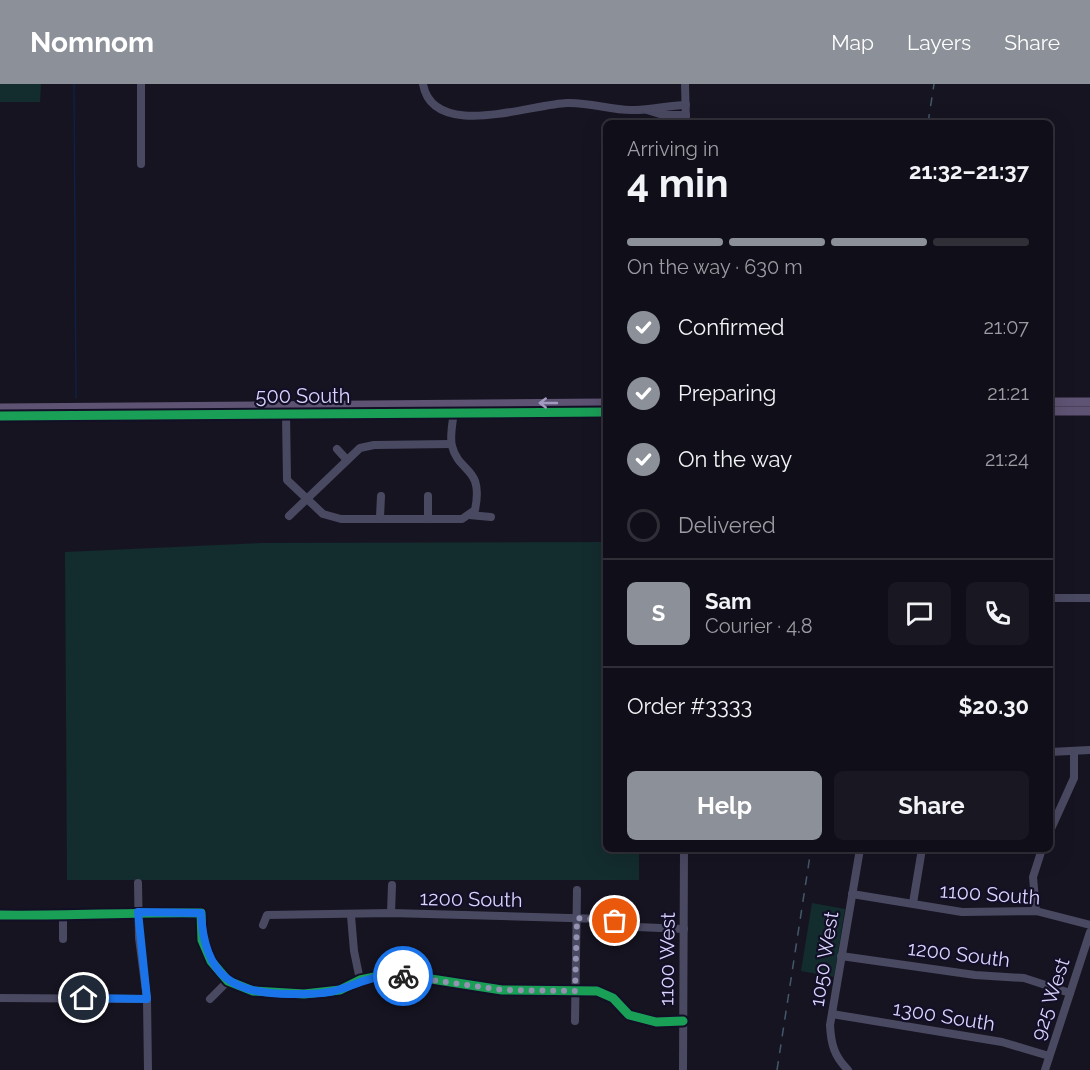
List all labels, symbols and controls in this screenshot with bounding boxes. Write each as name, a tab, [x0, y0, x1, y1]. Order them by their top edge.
text: Nomnom	[30, 26, 154, 59]
text: Map	[831, 30, 874, 55]
text: Layers	[907, 30, 971, 55]
text: Share	[1004, 30, 1060, 55]
text: Arriving in	[627, 137, 719, 161]
text: 21:32–21:37	[909, 158, 1029, 184]
text: 4 min	[627, 160, 728, 206]
text: On the way · 630 m	[627, 255, 803, 279]
icon: check	[627, 311, 660, 344]
text: Confirmed	[678, 314, 785, 340]
text: 21:07	[983, 315, 1029, 339]
icon: check	[627, 377, 660, 410]
text: Preparing	[678, 380, 776, 406]
text: 21:21	[987, 381, 1029, 405]
street label: 500 South	[256, 384, 350, 408]
one-way arrow	[538, 398, 558, 409]
icon: check	[627, 443, 660, 476]
text: On the way	[678, 446, 792, 472]
text: 21:24	[985, 447, 1029, 471]
text: Delivered	[678, 512, 776, 538]
button: chat	[888, 582, 951, 645]
button: phone	[966, 582, 1029, 645]
text: Sam	[705, 588, 752, 614]
text: S	[652, 600, 665, 626]
text: Courier · 4.8	[705, 614, 813, 638]
text: Order #3333	[627, 693, 752, 719]
text: $20.30	[958, 693, 1029, 719]
button: Help	[627, 771, 822, 840]
button: Share	[834, 771, 1029, 840]
street label: 1100 South	[939, 879, 1041, 909]
street label: 1200 South	[419, 886, 523, 912]
pin	[589, 895, 640, 946]
icon: bag	[598, 904, 631, 937]
street label: 1050 West	[805, 909, 843, 1008]
street label: 1100 West	[654, 912, 680, 1006]
street label: 1200 South	[906, 936, 1012, 972]
courier	[373, 946, 433, 1006]
street label: 925 West	[1025, 955, 1075, 1043]
icon: bike	[387, 960, 420, 993]
pin	[58, 972, 109, 1023]
icon: home	[67, 981, 100, 1014]
street label: 1300 South	[891, 996, 997, 1036]

